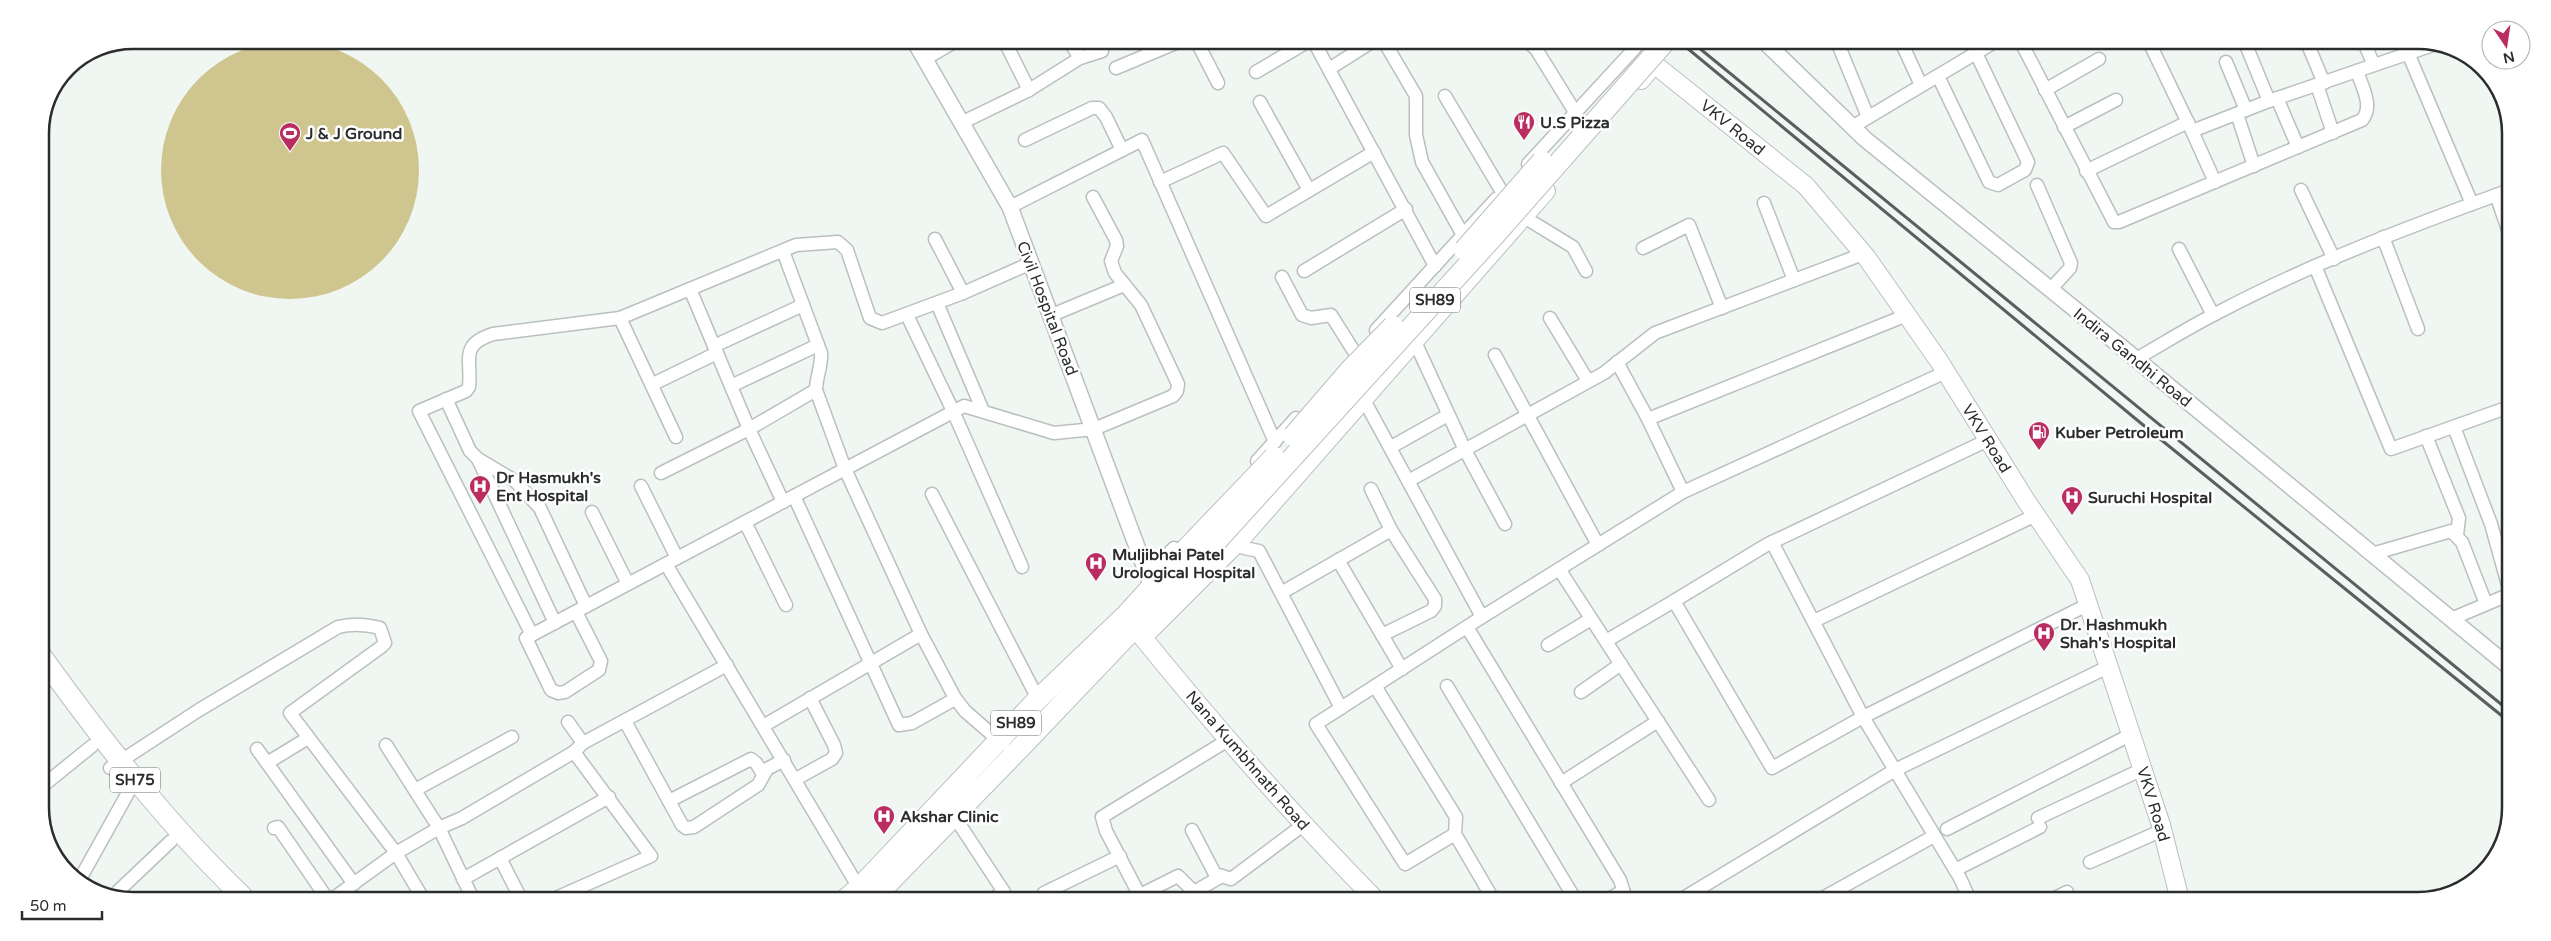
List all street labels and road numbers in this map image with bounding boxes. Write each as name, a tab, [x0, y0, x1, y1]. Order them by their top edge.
street label: VKV Road	[1696, 96, 1769, 160]
street label: Civil Hospital Road	[1012, 238, 1082, 378]
road number: SH89	[1410, 288, 1460, 312]
street label: Indira Gandhi Road	[2069, 304, 2196, 412]
street label: VKV Road	[1957, 400, 2015, 477]
street label: Nana Kumbhnath Road	[1181, 687, 1313, 835]
road number: SH89	[991, 710, 1041, 736]
street label: VKV Road	[2132, 764, 2174, 844]
road number: SH75	[110, 768, 160, 792]

